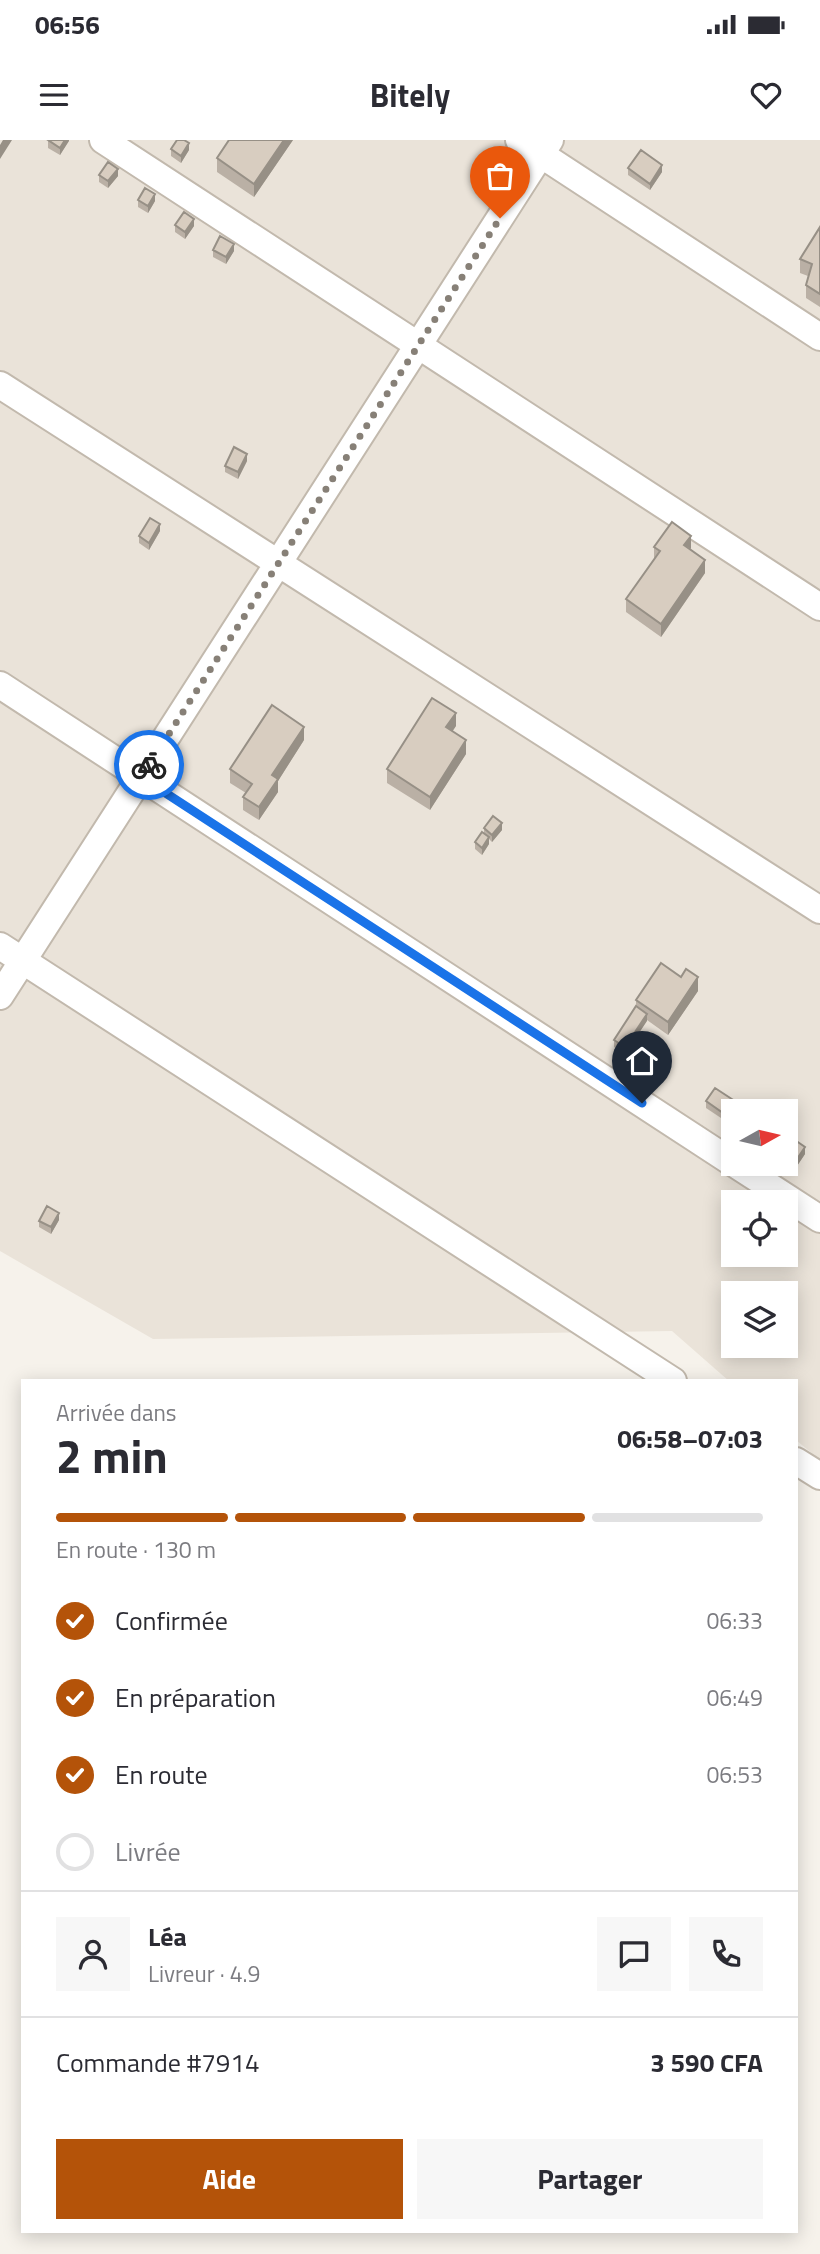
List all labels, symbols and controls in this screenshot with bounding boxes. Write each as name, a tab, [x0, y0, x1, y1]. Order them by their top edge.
text: 06:56	[35, 5, 100, 44]
text: Bitely	[370, 71, 450, 119]
icon: menu	[35, 76, 73, 114]
icon: heart	[747, 76, 785, 114]
pin	[470, 146, 530, 218]
icon: bag	[481, 157, 519, 195]
courier	[114, 730, 184, 800]
icon: bike	[130, 746, 168, 784]
pin	[612, 1031, 672, 1103]
icon: home	[623, 1042, 661, 1080]
north arrow	[721, 1099, 798, 1176]
map controls	[721, 1099, 798, 1358]
button: locate	[721, 1190, 798, 1267]
button: layers	[721, 1281, 798, 1358]
text: Arrivée dans	[56, 1395, 177, 1430]
text: 06:58–07:03	[617, 1419, 763, 1458]
text: 2 min	[56, 1421, 168, 1491]
text: En route · 130 m	[56, 1532, 216, 1567]
text: Confirmée	[115, 1601, 228, 1640]
icon: check	[56, 1602, 94, 1640]
text: 06:33	[706, 1603, 763, 1638]
text: En préparation	[115, 1678, 276, 1717]
icon: check	[56, 1679, 94, 1717]
text: 06:49	[706, 1680, 763, 1715]
text: En route	[115, 1755, 208, 1794]
icon: check	[56, 1756, 94, 1794]
text: 06:53	[706, 1757, 763, 1792]
text: Livrée	[115, 1832, 181, 1871]
button: person	[56, 1917, 130, 1991]
text: Léa	[148, 1917, 187, 1956]
button: chat	[597, 1917, 671, 1991]
button: phone	[689, 1917, 763, 1991]
text: Livreur · 4.9	[148, 1956, 260, 1991]
text: Commande #7914	[56, 2043, 259, 2082]
text: 3 590 CFA	[650, 2043, 763, 2082]
button: Aide	[56, 2139, 403, 2219]
button: Partager	[417, 2139, 763, 2219]

